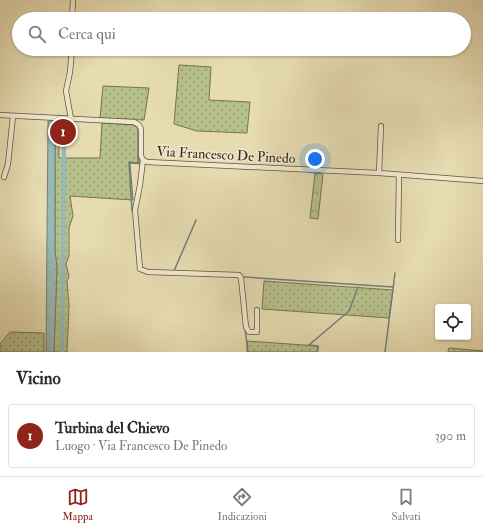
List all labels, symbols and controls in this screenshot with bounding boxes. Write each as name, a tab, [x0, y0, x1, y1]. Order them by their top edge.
search box	[12, 12, 471, 56]
icon: search	[26, 23, 48, 45]
text: Cerca qui	[58, 25, 116, 44]
pin: 1	[50, 117, 76, 147]
street label: Via Francesco De Pinedo	[156, 143, 296, 167]
your location	[305, 149, 325, 169]
map controls	[435, 304, 471, 340]
button: locate	[435, 304, 471, 340]
text: Vicino	[16, 368, 61, 389]
text: Turbina del Chievo	[55, 419, 170, 438]
text: 1	[28, 428, 32, 444]
text: 390 m	[435, 428, 466, 444]
text: Luogo · Via Francesco De Pinedo	[55, 438, 227, 454]
tab: Mappa	[62, 486, 93, 523]
tab: Indicazioni	[218, 486, 267, 523]
tab: Salvati	[392, 486, 421, 523]

